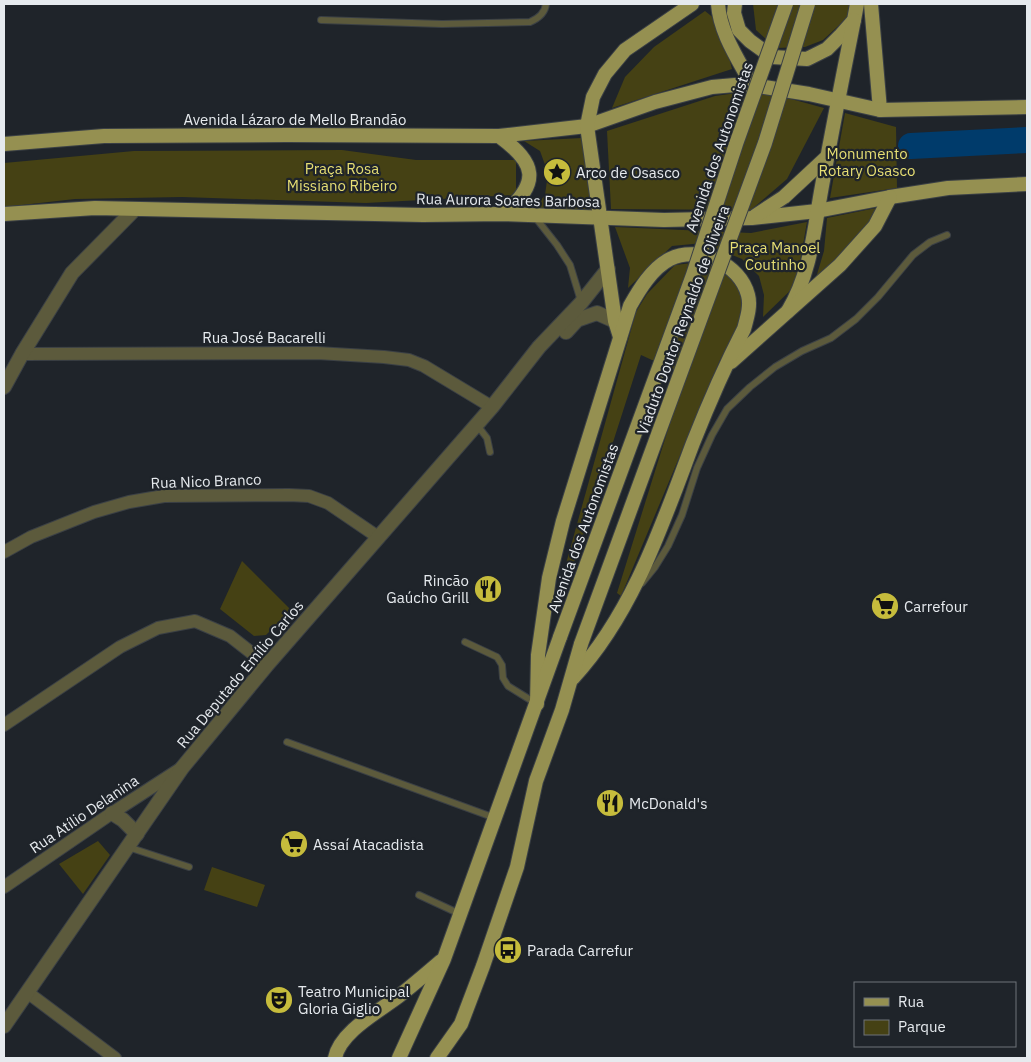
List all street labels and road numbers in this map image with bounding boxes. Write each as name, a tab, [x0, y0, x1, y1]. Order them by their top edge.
street label: Avenida dos Autonomistas	[681, 59, 757, 235]
street label: Avenida Lázaro de Mello Brandão	[184, 110, 406, 129]
street label: Rua Aurora Soares Barbosa	[416, 189, 600, 211]
street label: Viaduto Doutor Reynaldo de Oliveira	[633, 203, 733, 437]
street label: Rua José Bacarelli	[202, 328, 326, 347]
street label: Avenida dos Autonomistas	[544, 441, 622, 615]
street label: Rua Nico Branco	[150, 470, 262, 492]
street label: Rua Deputado Emílio Carlos	[173, 596, 307, 752]
street label: Rua Atílio Delanina	[26, 771, 142, 857]

